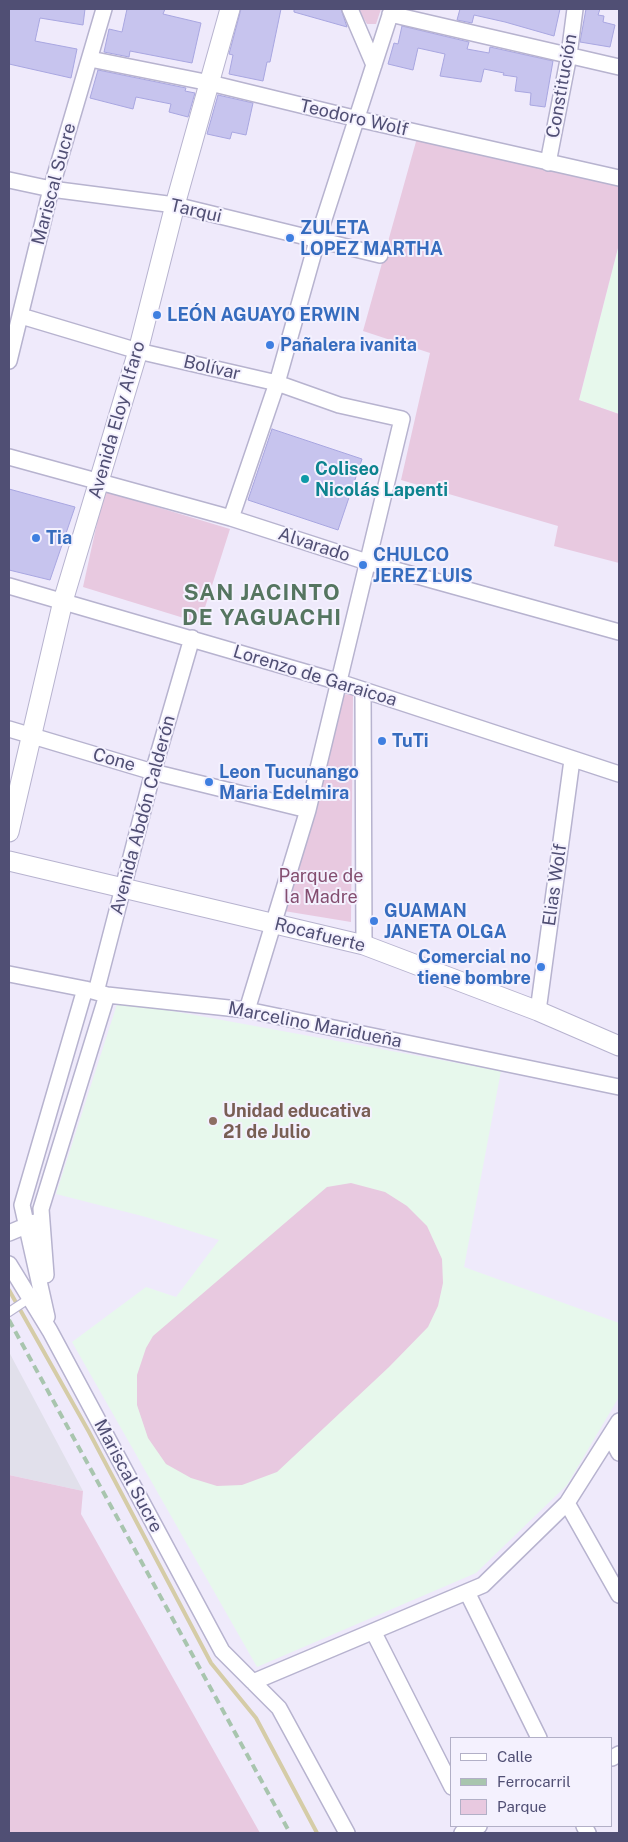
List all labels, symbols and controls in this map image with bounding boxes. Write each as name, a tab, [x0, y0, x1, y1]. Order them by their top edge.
street label: Constitución	[542, 32, 582, 140]
street label: Teodoro Wolf	[298, 95, 410, 141]
street label: Mariscal Sucre	[27, 121, 81, 247]
street label: Tarqui	[168, 195, 224, 227]
place label: ZULETA LOPEZ MARTHA	[300, 217, 443, 260]
marker: ZULETA LOPEZ MARTHA	[284, 232, 296, 244]
place label: LEÓN AGUAYO ERWIN	[167, 304, 360, 326]
marker: LEÓN AGUAYO ERWIN	[151, 309, 163, 321]
place label: Pañalera ivanita	[280, 334, 417, 356]
street label: Avenida Eloy Alfaro	[84, 339, 150, 501]
marker: Pañalera ivanita	[264, 339, 276, 351]
street label: Bolívar	[181, 351, 243, 385]
place label: Coliseo Nicolás Lapenti	[315, 458, 448, 500]
marker: Coliseo Nicolás Lapenti	[299, 473, 311, 485]
street label: Alvarado	[275, 523, 353, 567]
place label: Tia	[46, 527, 72, 549]
marker: Tia	[30, 532, 42, 544]
place label: CHULCO JEREZ LUIS	[373, 544, 473, 586]
marker: CHULCO JEREZ LUIS	[357, 559, 369, 571]
district label: SAN JACINTO DE YAGUACHI	[181, 580, 343, 632]
street label: Lorenzo de Garaicoa	[230, 641, 400, 711]
street label: Avenida Abdón Calderón	[106, 713, 180, 917]
place label: TuTi	[392, 730, 429, 752]
marker: TuTi	[376, 735, 388, 747]
street label: Cone	[90, 744, 138, 776]
place label: Leon Tucunango Maria Edelmira	[219, 761, 359, 804]
marker: Leon Tucunango Maria Edelmira	[203, 776, 215, 788]
street label: Elias Wolf	[539, 843, 571, 927]
park label: Parque de la Madre	[279, 865, 363, 908]
place label: GUAMAN JANETA OLGA	[384, 900, 507, 942]
street label: Rocafuerte	[272, 913, 368, 957]
marker: GUAMAN JANETA OLGA	[368, 915, 380, 927]
place label: Comercial no tiene bombre	[417, 946, 531, 989]
marker: Comercial no tiene bombre	[535, 961, 547, 973]
street label: Marcelino Maridueña	[226, 998, 404, 1052]
place label: Unidad educativa 21 de Julio	[223, 1100, 371, 1142]
marker: Unidad educativa 21 de Julio	[207, 1115, 219, 1127]
street label: Mariscal Sucre	[89, 1416, 167, 1536]
legend	[450, 1737, 613, 1827]
text: Calle	[497, 1748, 533, 1765]
text: Ferrocarril	[497, 1773, 571, 1790]
text: Parque	[497, 1798, 547, 1815]

